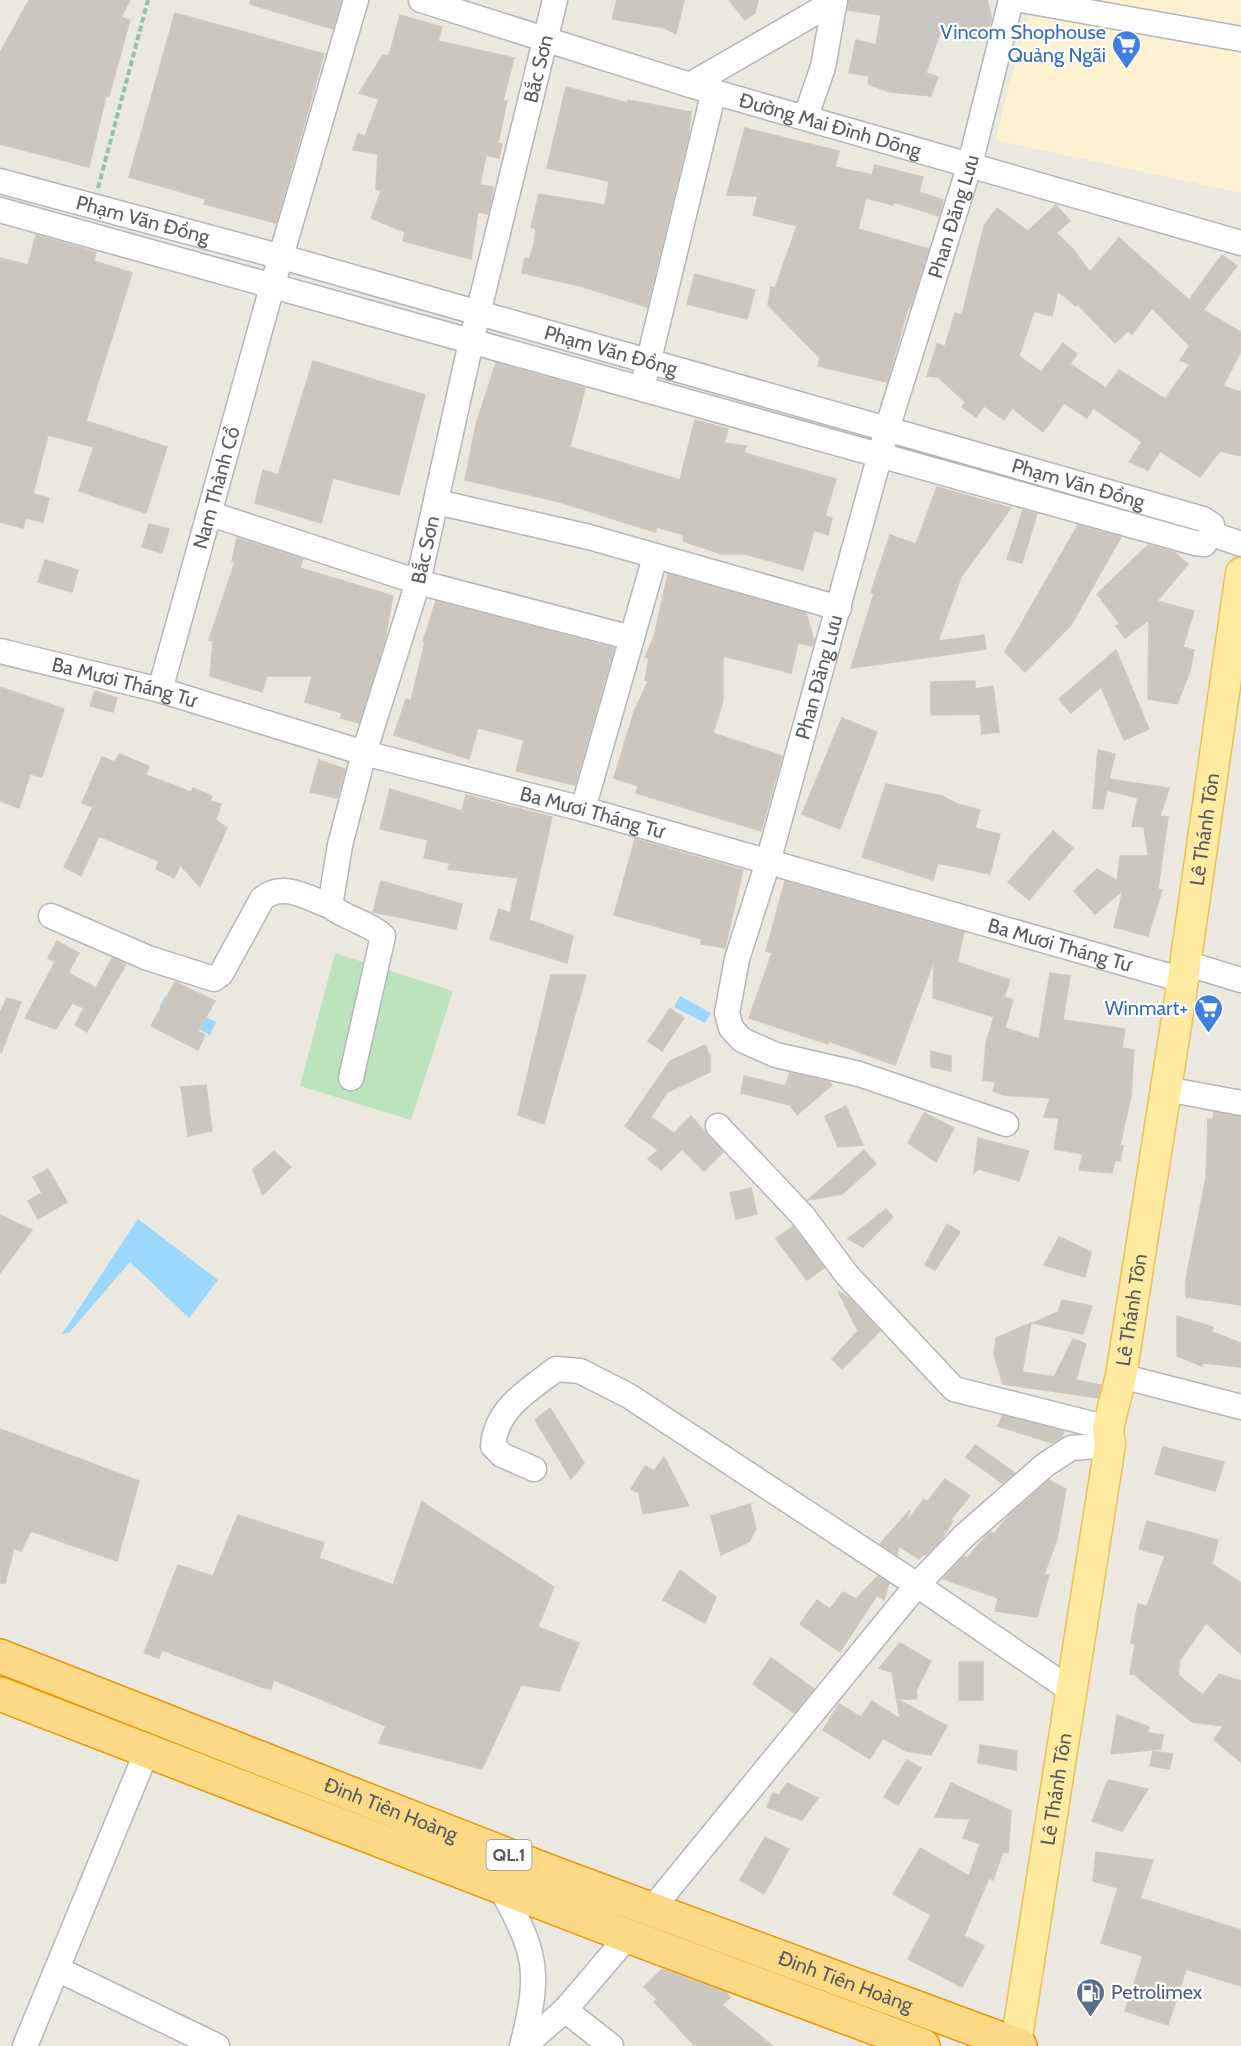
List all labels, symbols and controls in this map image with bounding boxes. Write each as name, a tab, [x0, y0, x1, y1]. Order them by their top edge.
place label: Vincom Shophouse Quảng Ngãi	[940, 20, 1106, 67]
supermarket icon: Vincom Shophouse Quảng Ngãi	[1111, 28, 1143, 70]
street label: Bắc Sơn	[518, 32, 558, 105]
street label: Đường Mai Đình Dõng	[736, 88, 925, 163]
street label: Phan Đăng Lưu	[923, 152, 984, 281]
street label: Phạm Văn Đồng	[73, 190, 213, 249]
street label: Phạm Văn Đồng	[542, 320, 681, 381]
street label: Nam Thành Cổ	[188, 424, 245, 552]
street label: Phạm Văn Đồng	[1009, 453, 1149, 514]
street label: Bắc Sơn	[406, 513, 444, 586]
street label: Phan Đăng Lưu	[790, 612, 847, 742]
street label: Ba Mươi Tháng Tư	[49, 652, 201, 713]
street label: Lê Thánh Tôn	[1185, 772, 1224, 887]
street label: Ba Mươi Tháng Tư	[518, 781, 668, 844]
street label: Ba Mươi Tháng Tư	[985, 913, 1136, 977]
supermarket icon: Winmart+	[1193, 992, 1225, 1034]
place label: Winmart+	[1105, 996, 1188, 1020]
street label: Lê Thánh Tôn	[1111, 1252, 1152, 1368]
street label: Lê Thánh Tôn	[1035, 1731, 1077, 1847]
street label: Đinh Tiên Hoàng	[321, 1772, 462, 1847]
road number: QL.1	[486, 1840, 532, 1870]
street label: Đinh Tiên Hoàng	[775, 1945, 917, 2018]
fuel station icon: Petrolimex	[1074, 1976, 1106, 2018]
place label: Petrolimex	[1111, 1980, 1203, 2004]

